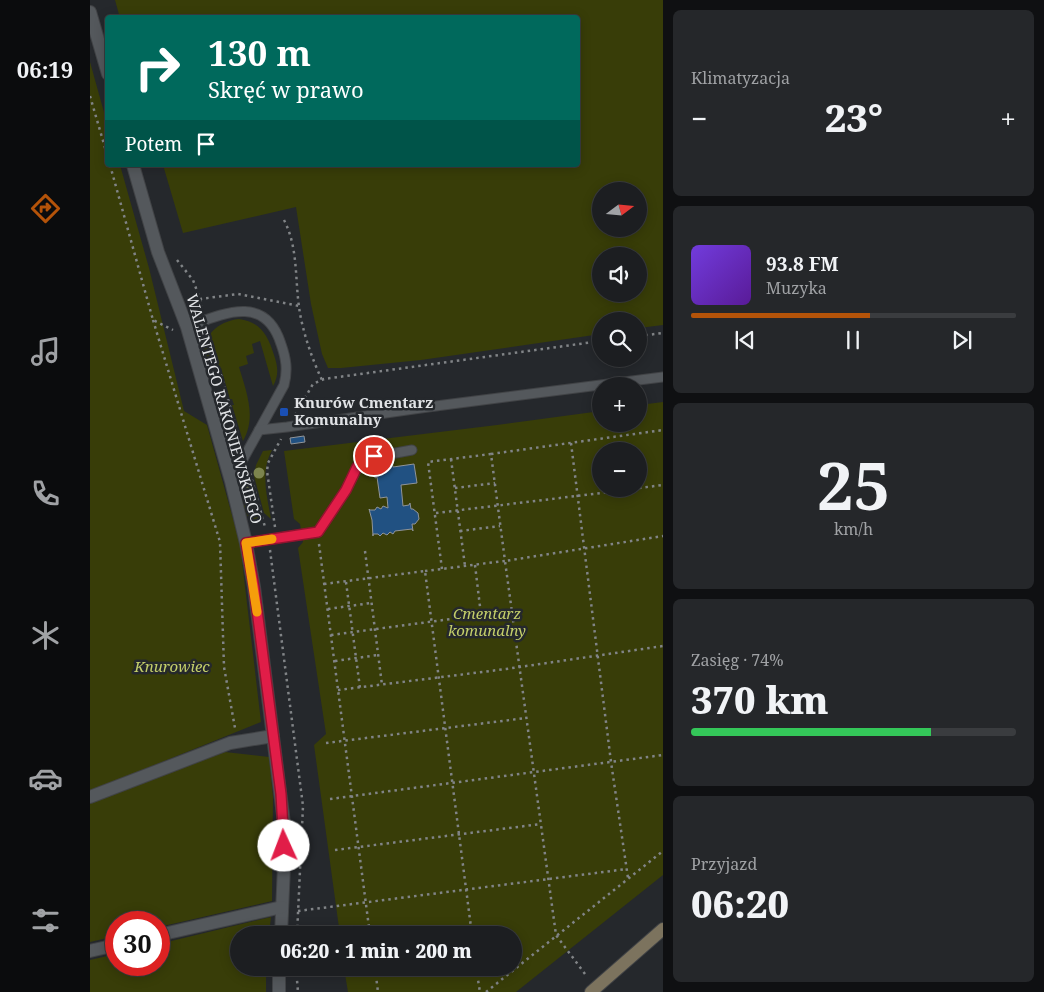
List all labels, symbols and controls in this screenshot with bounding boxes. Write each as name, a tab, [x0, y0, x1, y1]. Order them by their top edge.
text: 130 m	[208, 29, 311, 76]
icon: right	[125, 35, 190, 100]
text: 06:19	[17, 54, 73, 84]
text: Klimatyzacja	[691, 67, 790, 89]
text: Skręć w prawo	[208, 74, 364, 104]
text: 23°	[825, 91, 883, 143]
text: −	[691, 99, 707, 137]
text: +	[1000, 99, 1016, 137]
icon: arrive	[192, 130, 220, 158]
text: Potem	[125, 131, 182, 157]
north arrow	[592, 182, 648, 238]
map controls	[592, 182, 647, 497]
icon: directions	[28, 191, 63, 226]
button: sound	[592, 247, 647, 302]
text: 93.8 FM	[766, 251, 839, 277]
text: Muzyka	[766, 277, 827, 299]
street label: WALENTEGO RAKONIEWSKIEGO	[182, 291, 267, 526]
button: search	[592, 312, 647, 367]
icon: previous	[731, 326, 759, 354]
icon: pause	[839, 326, 867, 354]
icon: next	[948, 326, 976, 354]
icon: music	[28, 334, 63, 369]
button: +	[592, 377, 647, 432]
place label: Knurów Cmentarz Komunalny	[294, 392, 433, 429]
marker: Knurów Cmentarz Komunalny	[278, 406, 290, 418]
pin	[353, 435, 395, 477]
text: 25	[817, 441, 890, 529]
icon: arrive	[360, 442, 388, 470]
button: −	[592, 442, 647, 497]
icon: phone	[28, 476, 63, 511]
text: km/h	[834, 518, 873, 540]
park label: Cmentarz komunalny	[448, 603, 526, 640]
icon: climate	[28, 618, 63, 653]
text: Zasięg · 74%	[691, 649, 784, 671]
park label: Knurowiec	[133, 656, 210, 676]
text: 370 km	[691, 673, 829, 725]
icon: car	[28, 761, 63, 796]
position arrow	[257, 819, 309, 871]
text: Przyjazd	[691, 853, 757, 875]
text: 06:20	[691, 877, 789, 929]
icon: filters	[28, 903, 63, 938]
speed limit sign: 30	[105, 911, 170, 976]
text: 06:20 · 1 min · 200 m	[280, 938, 472, 964]

